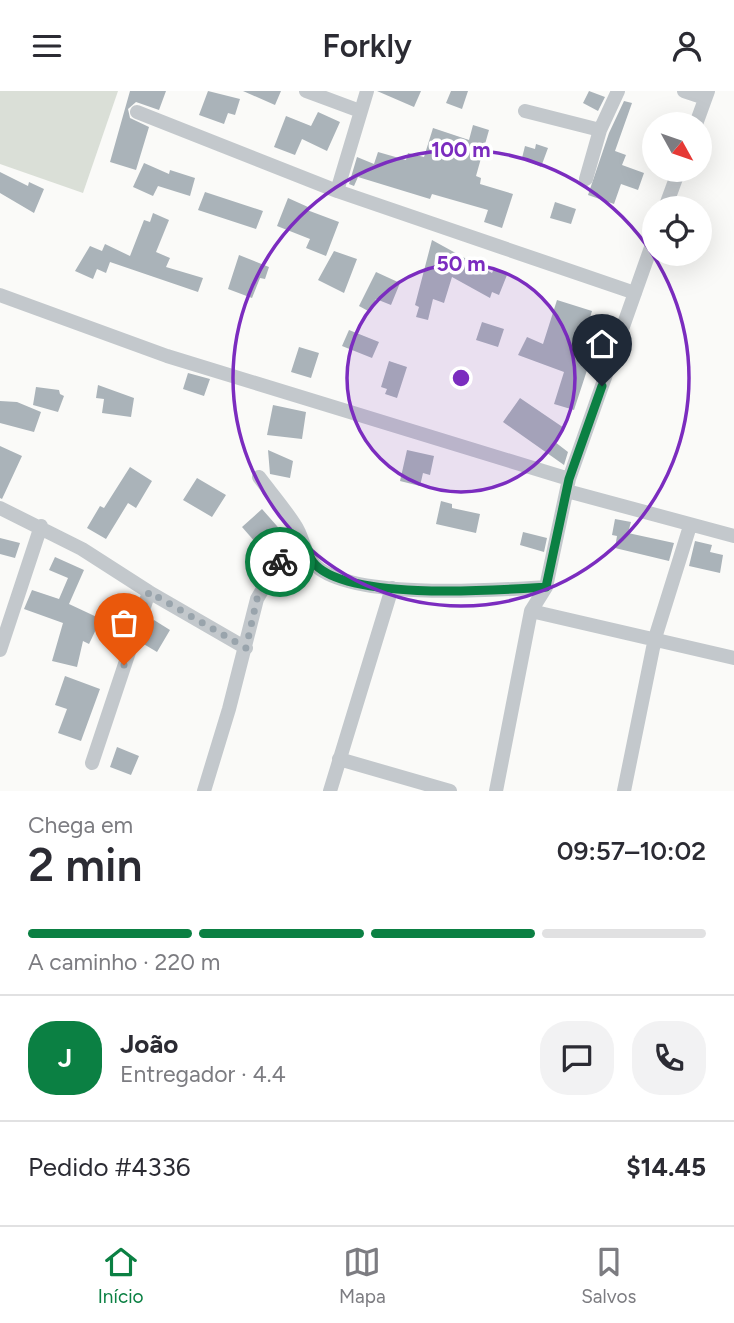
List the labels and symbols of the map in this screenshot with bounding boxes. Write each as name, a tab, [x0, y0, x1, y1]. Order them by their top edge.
north arrow	[642, 112, 712, 182]
text: 100 m	[431, 137, 491, 162]
text: 50 m	[436, 251, 486, 276]
pin	[572, 314, 632, 386]
centre of rings	[449, 366, 473, 390]
courier	[245, 527, 315, 597]
pin	[94, 593, 154, 665]

